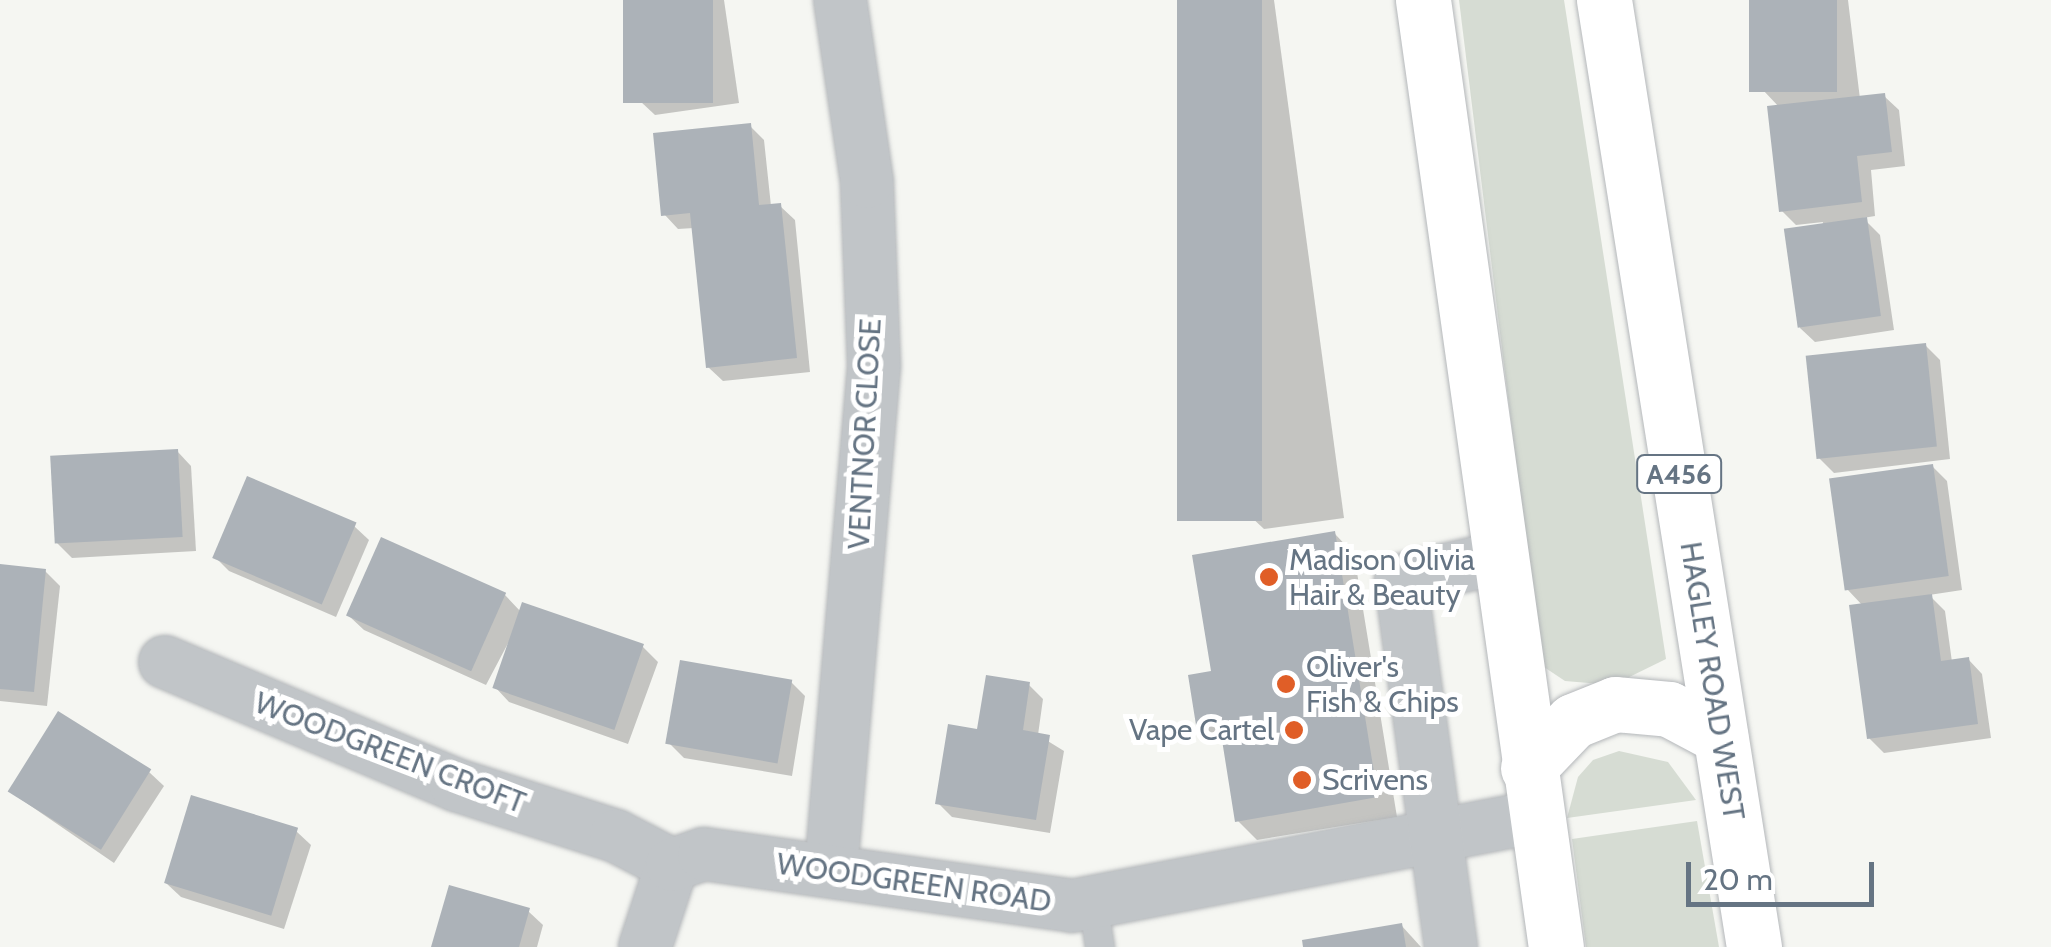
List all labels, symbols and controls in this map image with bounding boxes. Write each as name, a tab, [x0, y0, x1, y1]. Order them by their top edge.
street label: VENTNOR CLOSE	[841, 318, 889, 550]
road number: A456	[1634, 451, 1724, 497]
street label: HAGLEY ROAD WEST	[1672, 539, 1752, 823]
place label: Madison Olivia Hair & Beauty	[1289, 542, 1475, 612]
marker: Madison Olivia Hair & Beauty	[1258, 566, 1280, 588]
place label: Oliver's Fish & Chips	[1306, 649, 1459, 720]
marker: Oliver's Fish & Chips	[1275, 673, 1297, 695]
street label: WOODGREEN CROFT	[250, 685, 530, 821]
place label: Vape Cartel	[1129, 712, 1274, 748]
marker: Vape Cartel	[1283, 719, 1305, 741]
place label: Scrivens	[1322, 762, 1428, 798]
marker: Scrivens	[1291, 769, 1313, 791]
scale bar	[1691, 842, 1878, 904]
street label: WOODGREEN ROAD	[774, 846, 1054, 920]
text: 20 m	[1703, 861, 1773, 898]

